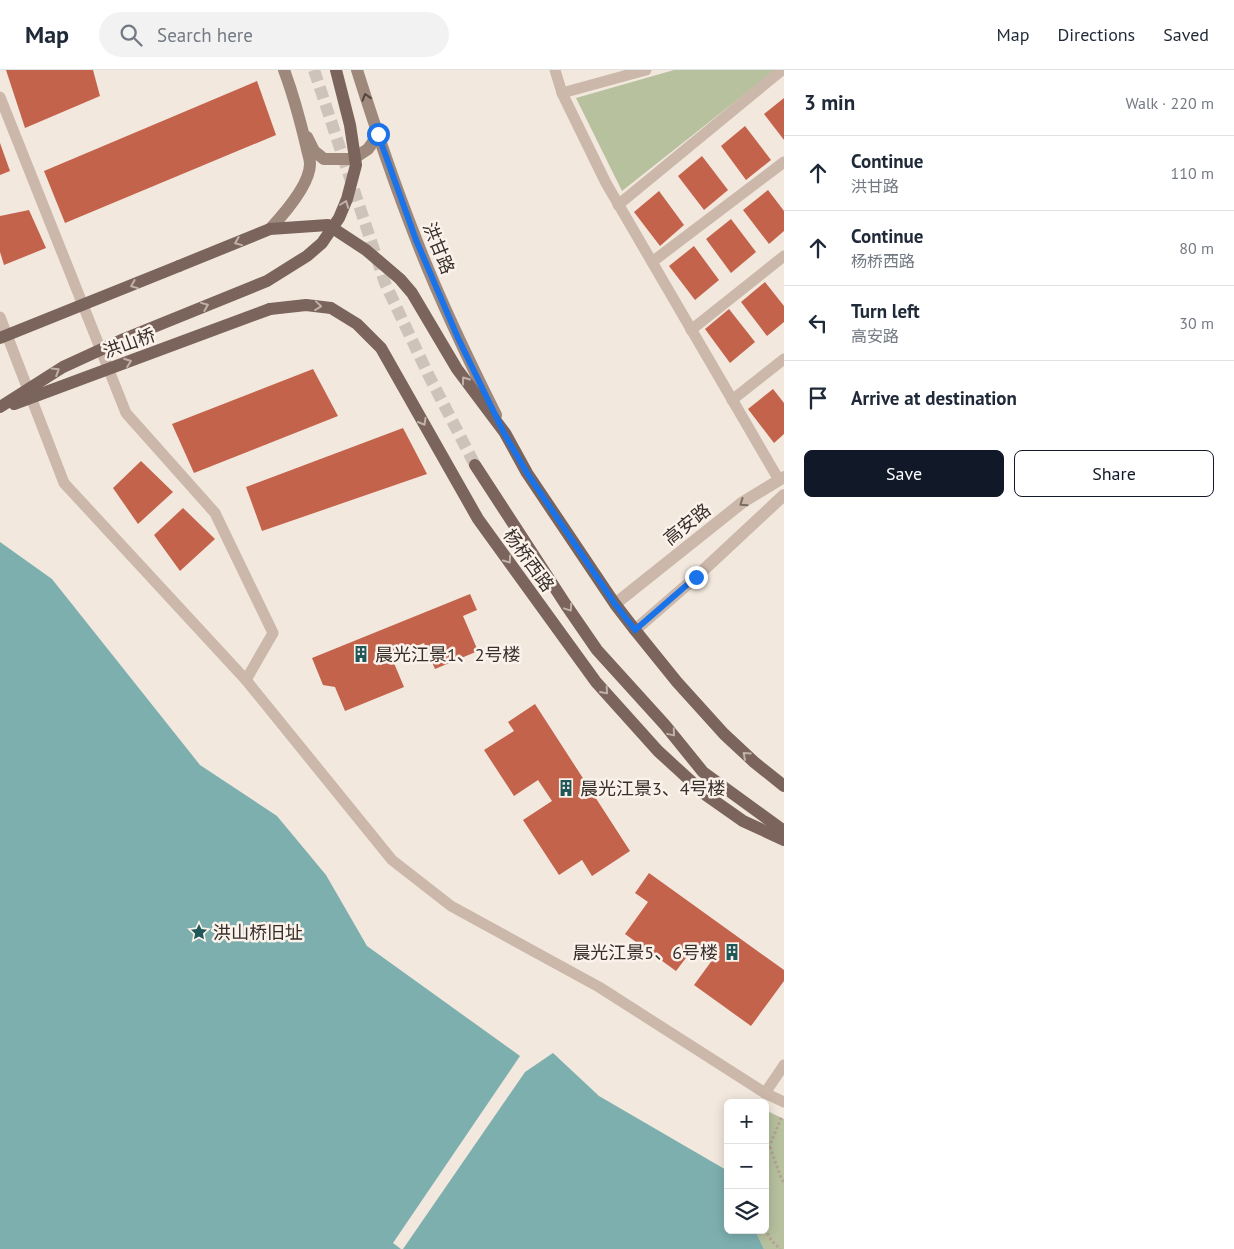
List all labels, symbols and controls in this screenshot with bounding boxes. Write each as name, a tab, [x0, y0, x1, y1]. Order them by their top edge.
search box	[99, 12, 449, 57]
text: Map	[25, 19, 69, 50]
icon: search	[117, 21, 145, 49]
text: Search here	[157, 23, 253, 47]
text: Map	[997, 23, 1029, 46]
text: Directions	[1057, 23, 1135, 46]
text: Saved	[1163, 23, 1209, 46]
text: 3 min	[804, 89, 855, 116]
text: Walk · 220 m	[1125, 93, 1214, 113]
one-way arrow	[361, 94, 371, 102]
route start	[367, 123, 390, 146]
text: Continue	[851, 149, 923, 173]
icon: ahead	[804, 159, 832, 187]
text: 110 m	[1171, 163, 1214, 183]
text: 洪甘路	[851, 176, 899, 196]
one-way arrow	[339, 200, 349, 208]
street label: 洪甘路	[418, 219, 460, 277]
text: Continue	[851, 224, 923, 248]
icon: ahead	[804, 234, 832, 262]
one-way arrow	[235, 237, 243, 247]
text: 80 m	[1179, 238, 1214, 258]
text: 杨桥西路	[851, 251, 915, 271]
one-way arrow	[130, 278, 139, 289]
text: Turn left	[851, 299, 920, 323]
one-way arrow	[315, 300, 323, 311]
one-way arrow	[200, 302, 209, 312]
icon: left	[804, 309, 832, 337]
text: 30 m	[1179, 313, 1214, 333]
street label: 洪山桥	[100, 323, 158, 363]
text: 高安路	[851, 326, 899, 346]
one-way arrow	[123, 358, 132, 368]
one-way arrow	[51, 368, 60, 378]
one-way arrow	[462, 376, 471, 386]
icon: arrive	[804, 384, 832, 412]
text: Arrive at destination	[851, 386, 1017, 410]
one-way arrow	[417, 417, 427, 426]
button: Save	[804, 450, 1004, 497]
button: Share	[1014, 450, 1214, 497]
one-way arrow	[739, 497, 749, 506]
street label: 高安路	[659, 498, 715, 550]
street label: 杨桥西路	[499, 524, 559, 596]
one-way arrow	[502, 554, 511, 564]
route end	[685, 566, 708, 589]
one-way arrow	[563, 602, 572, 612]
place label: 晨光江景1、2号楼	[375, 643, 521, 666]
building icon: 晨光江景1、2号楼	[351, 644, 371, 664]
one-way arrow	[599, 685, 608, 694]
one-way arrow	[666, 728, 675, 737]
one-way arrow	[743, 752, 752, 761]
place label: 晨光江景3、4号楼	[580, 777, 726, 800]
building icon: 晨光江景3、4号楼	[556, 778, 576, 798]
place label: 洪山桥旧址	[213, 921, 303, 944]
place icon: 洪山桥旧址	[189, 922, 209, 942]
place label: 晨光江景5、6号楼	[572, 941, 718, 964]
building icon: 晨光江景5、6号楼	[722, 942, 742, 962]
map controls	[724, 1099, 769, 1234]
button: +	[724, 1099, 769, 1144]
button: −	[724, 1144, 769, 1189]
button: layers	[724, 1189, 769, 1234]

